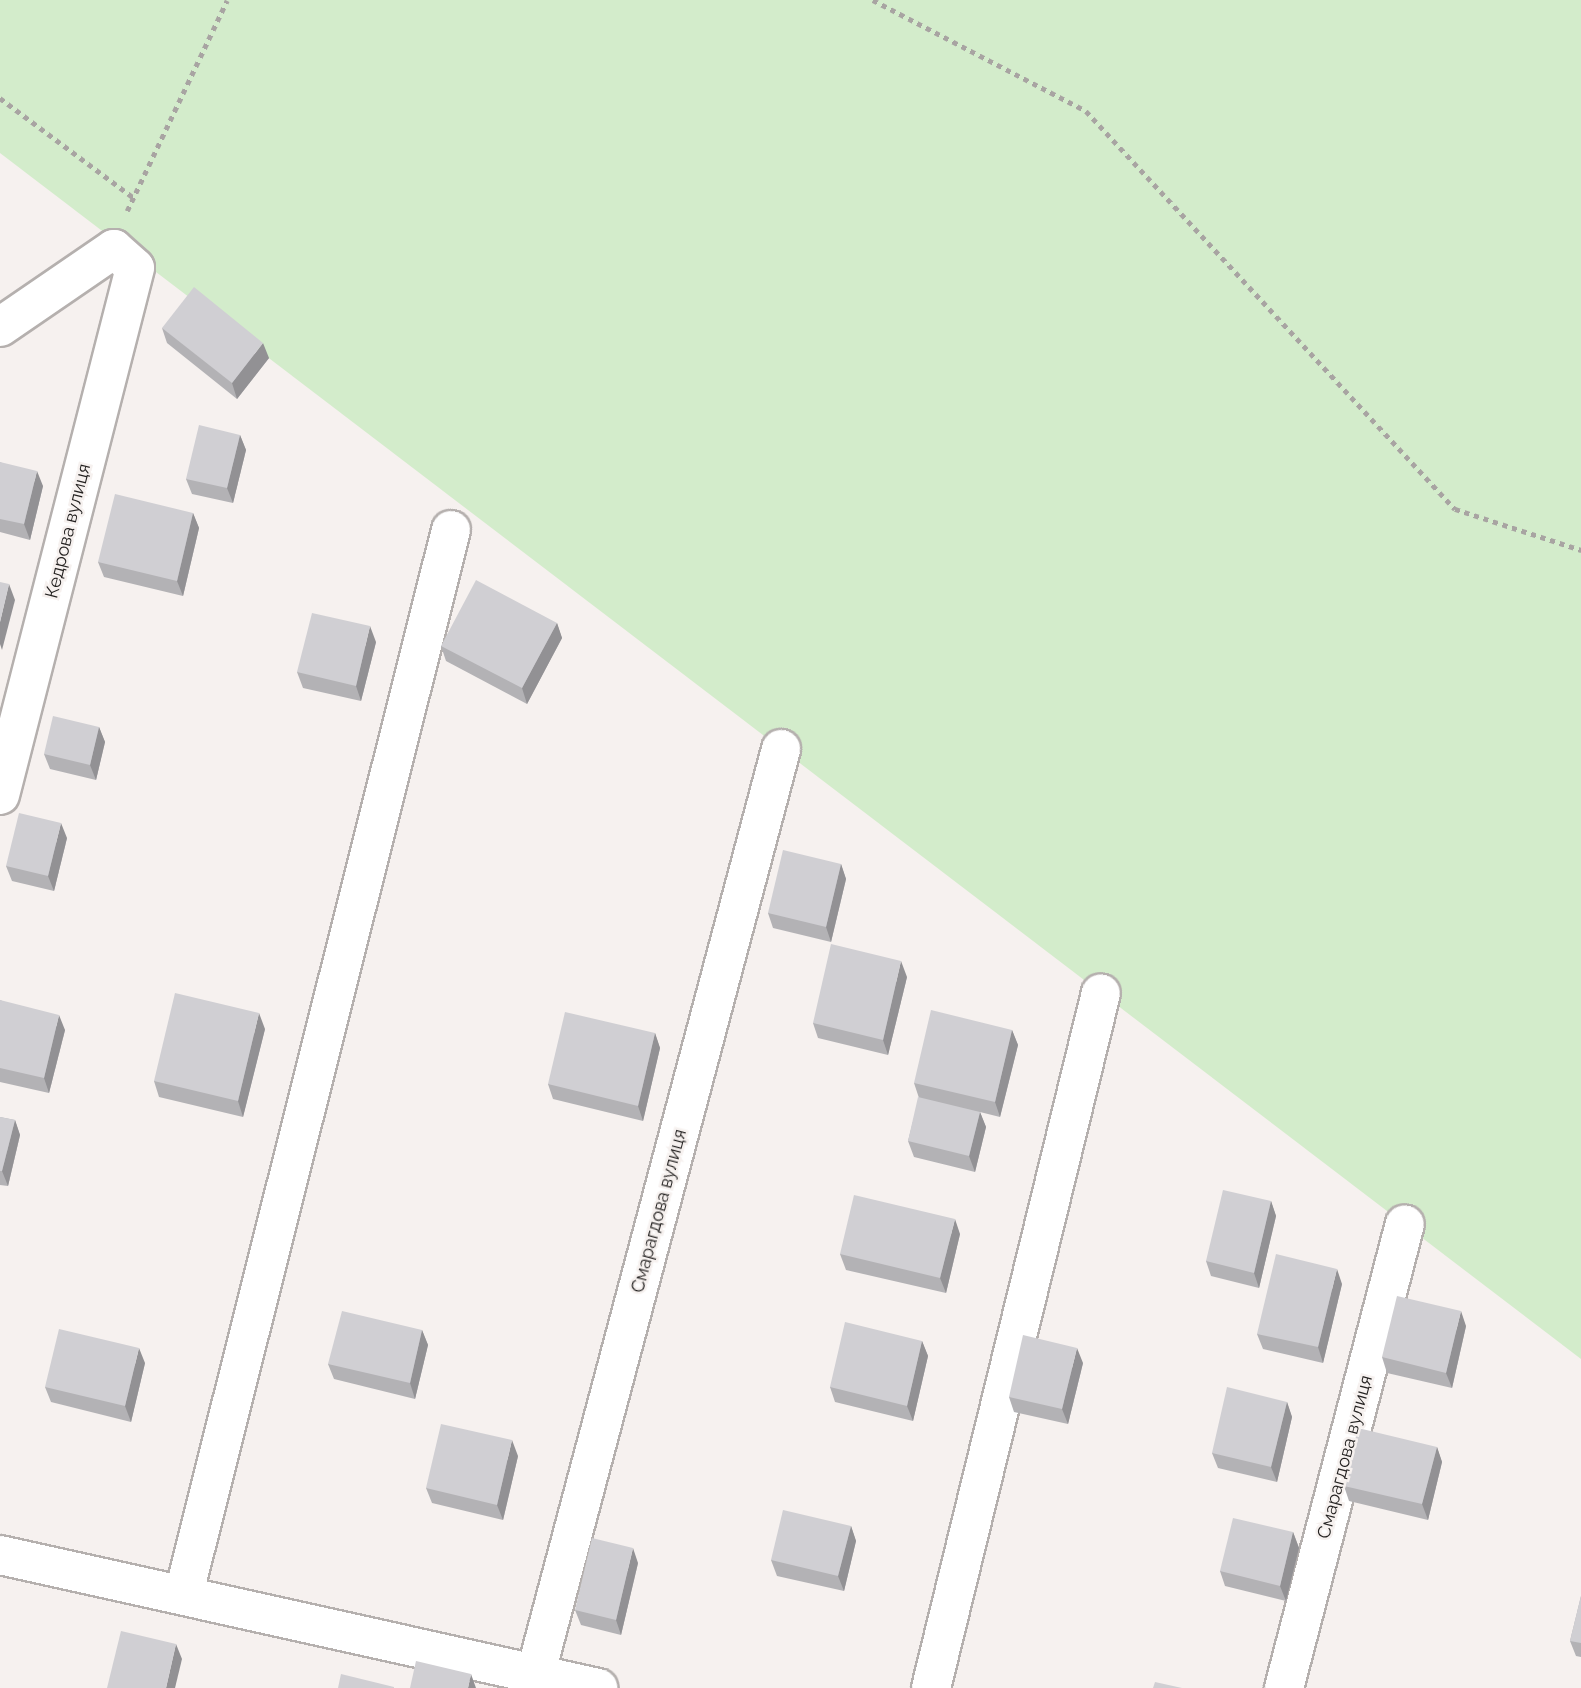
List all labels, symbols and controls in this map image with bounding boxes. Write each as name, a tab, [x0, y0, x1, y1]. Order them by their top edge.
street label: Кедрова вулиця	[41, 462, 95, 600]
street label: Смарагдова вулиця	[627, 1127, 691, 1295]
street label: Смарагдова вулиця	[1313, 1373, 1377, 1541]

